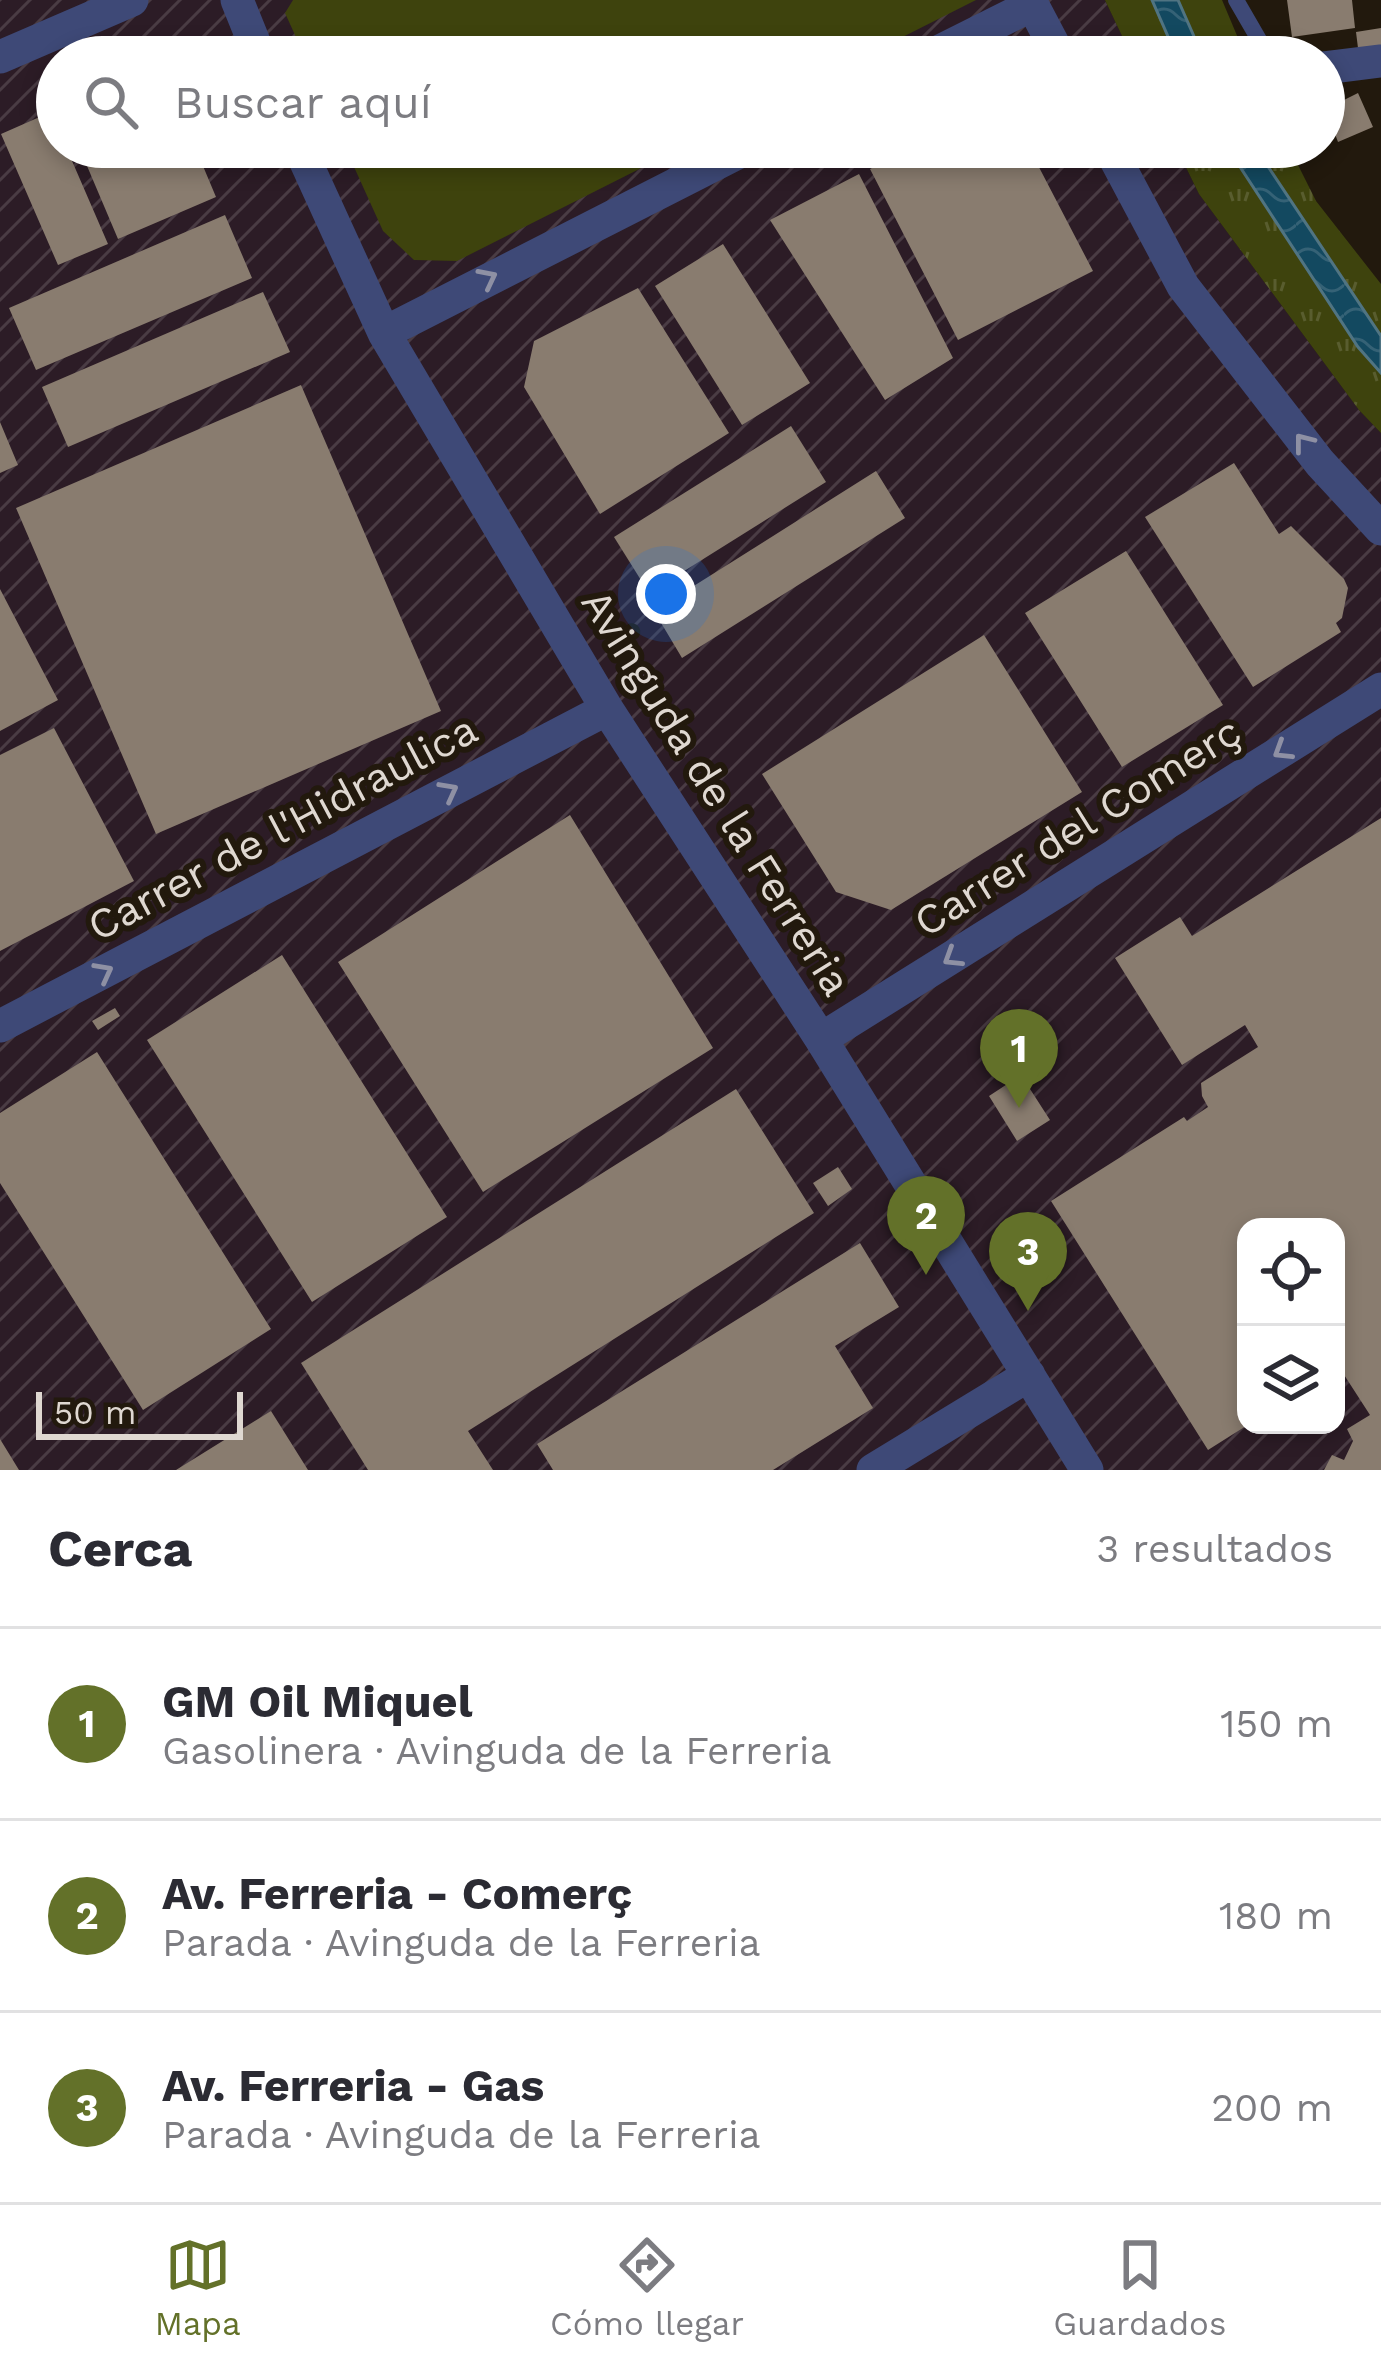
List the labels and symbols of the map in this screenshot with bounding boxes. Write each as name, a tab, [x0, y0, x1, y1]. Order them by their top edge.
one-way arrow	[476, 269, 497, 293]
one-way arrow	[1296, 433, 1317, 455]
your location	[636, 564, 696, 624]
street label: Avinguda de la Ferreria	[571, 580, 862, 1004]
street label: Carrer de l'Hidraulica	[79, 704, 485, 951]
street label: Carrer del Comerç	[905, 706, 1249, 947]
one-way arrow	[1273, 737, 1295, 759]
one-way arrow	[437, 782, 458, 805]
one-way arrow	[943, 944, 965, 966]
one-way arrow	[91, 963, 113, 986]
pin: 1	[980, 1009, 1058, 1108]
pin: 2	[887, 1176, 965, 1275]
pin: 3	[989, 1212, 1067, 1311]
scale bar	[36, 1386, 243, 1439]

